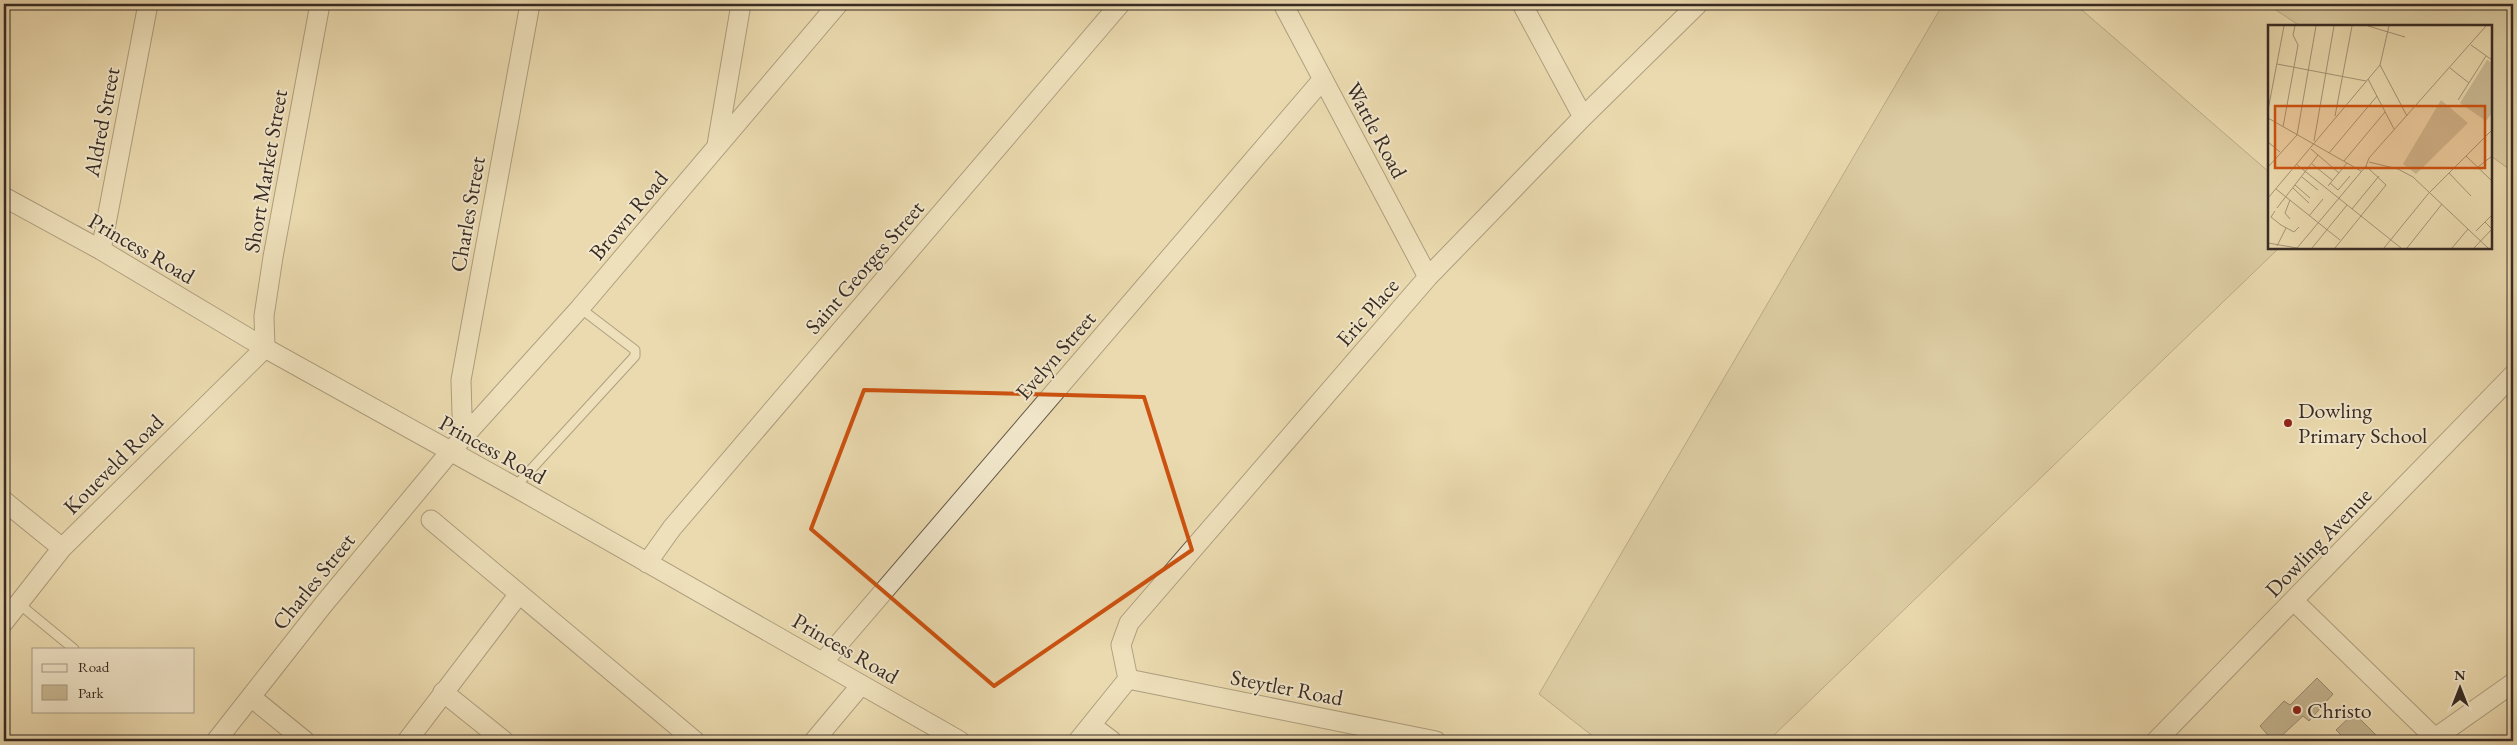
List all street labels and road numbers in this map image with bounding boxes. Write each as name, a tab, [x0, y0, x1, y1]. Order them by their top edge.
street label: Aldred Street	[76, 65, 126, 180]
street label: Wattle Road	[1339, 77, 1414, 184]
street label: Short Market Street	[237, 87, 294, 255]
street label: Charles Street	[443, 154, 492, 274]
street label: Brown Road	[583, 164, 675, 266]
street label: Saint Georges Street	[798, 194, 930, 340]
street label: Princess Road	[83, 206, 201, 291]
street label: Eric Place	[1330, 272, 1405, 353]
street label: Evelyn Street	[1009, 305, 1102, 406]
street label: Koueveld Road	[57, 407, 170, 521]
street label: Princess Road	[434, 408, 552, 491]
street label: Dowling Avenue	[2259, 481, 2378, 603]
street label: Charles Street	[265, 527, 361, 636]
street label: Princess Road	[787, 606, 905, 691]
street label: Steytler Road	[1228, 662, 1346, 713]

